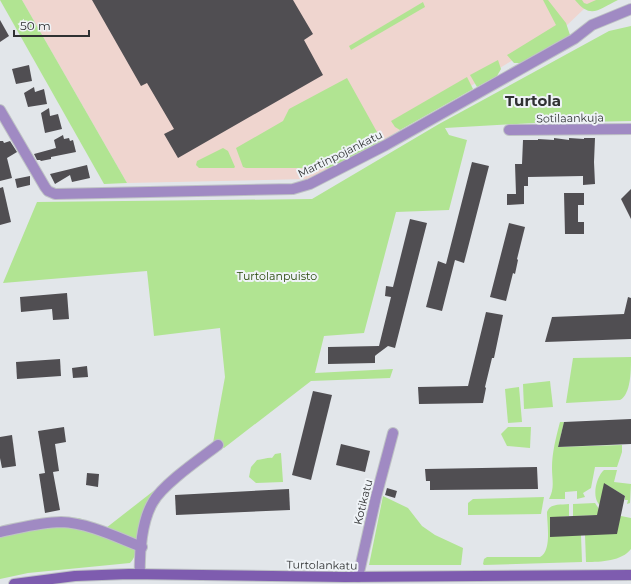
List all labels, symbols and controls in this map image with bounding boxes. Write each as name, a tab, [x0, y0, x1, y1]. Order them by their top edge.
scale bar	[14, 12, 89, 38]
text: 50 m	[20, 18, 51, 33]
district label: Turtola	[505, 91, 561, 110]
street label: Sotilaankuja	[536, 110, 604, 126]
street label: Martinpojankatu	[295, 127, 385, 181]
park label: Turtolanpuisto	[237, 269, 317, 283]
street label: Kotikatu	[351, 478, 375, 526]
street label: Turtolankatu	[286, 557, 358, 573]

